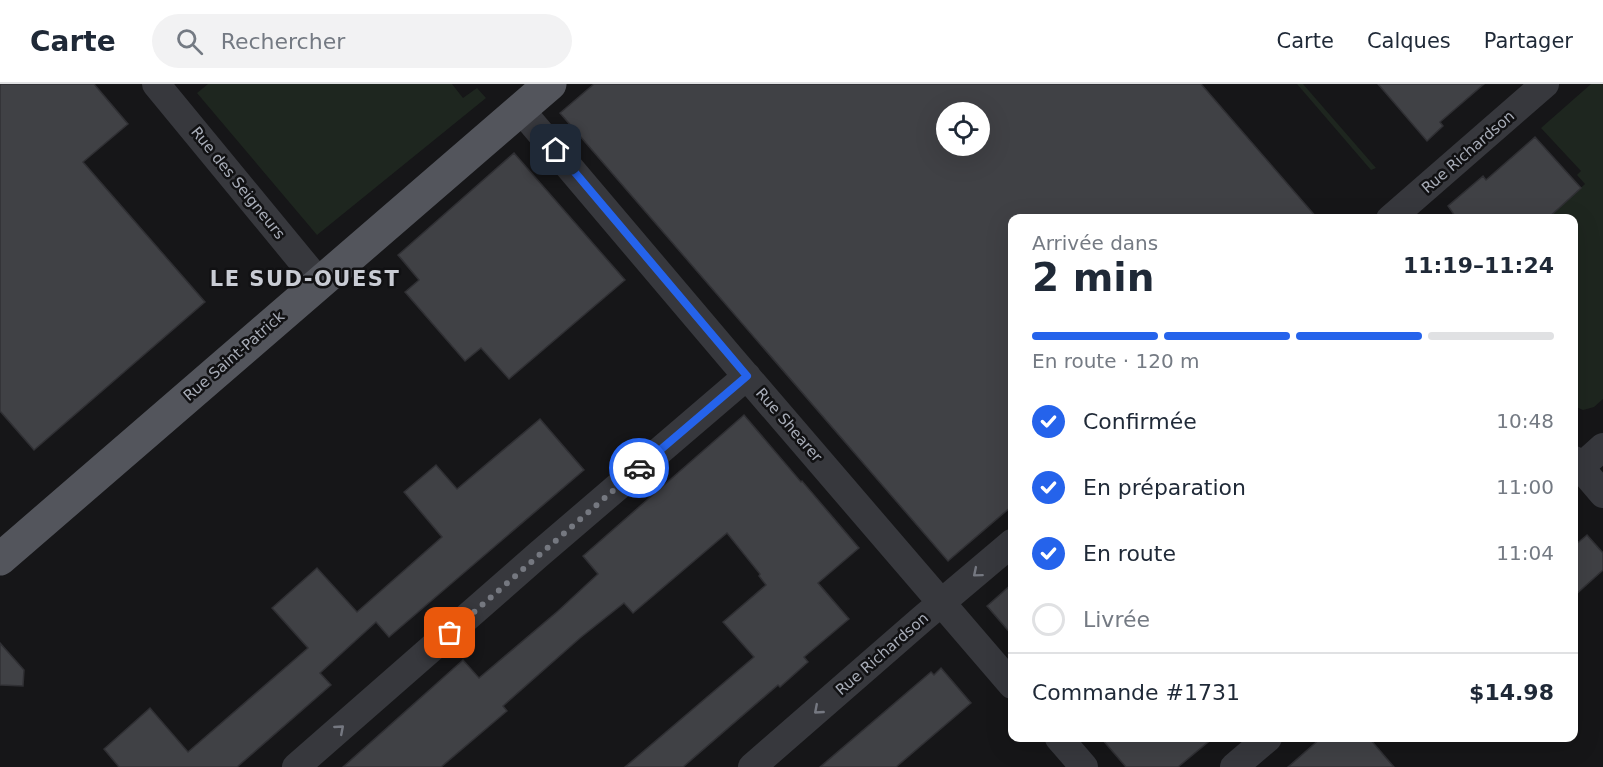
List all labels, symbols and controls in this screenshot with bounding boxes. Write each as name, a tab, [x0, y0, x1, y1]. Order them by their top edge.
search box	[152, 14, 572, 68]
text: Carte	[30, 25, 116, 58]
icon: search	[173, 25, 206, 58]
text: Rechercher	[221, 29, 345, 54]
text: Carte	[1277, 29, 1334, 53]
text: Calques	[1367, 29, 1451, 53]
text: Partager	[1484, 29, 1573, 53]
map controls	[936, 102, 990, 156]
button: locate	[936, 102, 990, 156]
street label: Rue Richardson	[1418, 107, 1518, 197]
street label: Rue des Seigneurs	[187, 123, 289, 243]
pin	[530, 124, 581, 175]
icon: home	[539, 133, 572, 166]
text: Arrivée dans	[1032, 231, 1158, 255]
text: 11:19–11:24	[1403, 253, 1554, 278]
text: 2 min	[1032, 255, 1154, 300]
district label: LE SUD-OUEST	[210, 267, 400, 291]
street label: Rue Saint-Patrick	[180, 307, 288, 405]
text: En route · 120 m	[1032, 349, 1200, 373]
street label: Rue Shearer	[752, 384, 826, 466]
icon: check	[1032, 405, 1065, 438]
text: Confirmée	[1083, 409, 1197, 434]
text: 10:48	[1496, 409, 1554, 433]
courier	[609, 438, 669, 498]
icon: car	[623, 452, 656, 485]
icon: check	[1032, 471, 1065, 504]
text: En préparation	[1083, 475, 1246, 500]
text: 11:00	[1496, 475, 1554, 499]
icon: check	[1032, 537, 1065, 570]
text: En route	[1083, 541, 1176, 566]
text: 11:04	[1496, 541, 1554, 565]
one-way arrow	[973, 566, 984, 577]
pin	[424, 607, 475, 658]
text: Livrée	[1083, 607, 1150, 632]
street label: Rue Richardson	[832, 609, 932, 699]
icon: bag	[433, 616, 466, 649]
text: Commande #1731	[1032, 680, 1240, 705]
text: $14.98	[1469, 680, 1554, 705]
one-way arrow	[814, 703, 825, 714]
one-way arrow	[333, 725, 344, 736]

